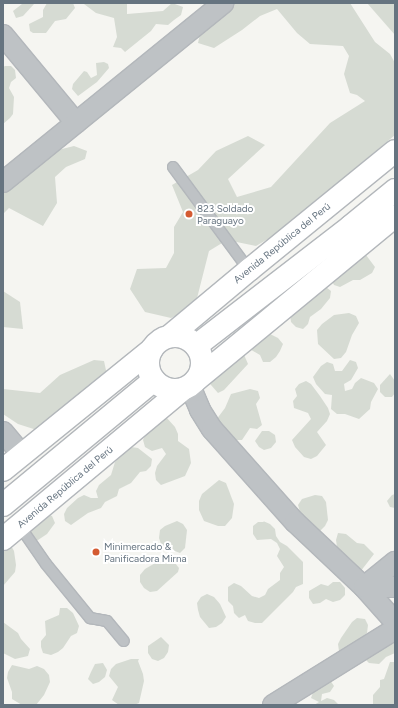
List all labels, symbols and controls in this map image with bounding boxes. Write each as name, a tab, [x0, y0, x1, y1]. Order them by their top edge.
street label: Avenida República del Perú	[231, 200, 333, 286]
place label: 823 Soldado Paraguayo	[197, 202, 253, 226]
marker: 823 Soldado Paraguayo	[184, 209, 194, 219]
street label: Avenida República del Perú	[15, 443, 115, 531]
place label: Minimercado & Panificadora Mirna	[104, 540, 187, 564]
marker: Minimercado & Panificadora Mirna	[91, 547, 101, 557]

